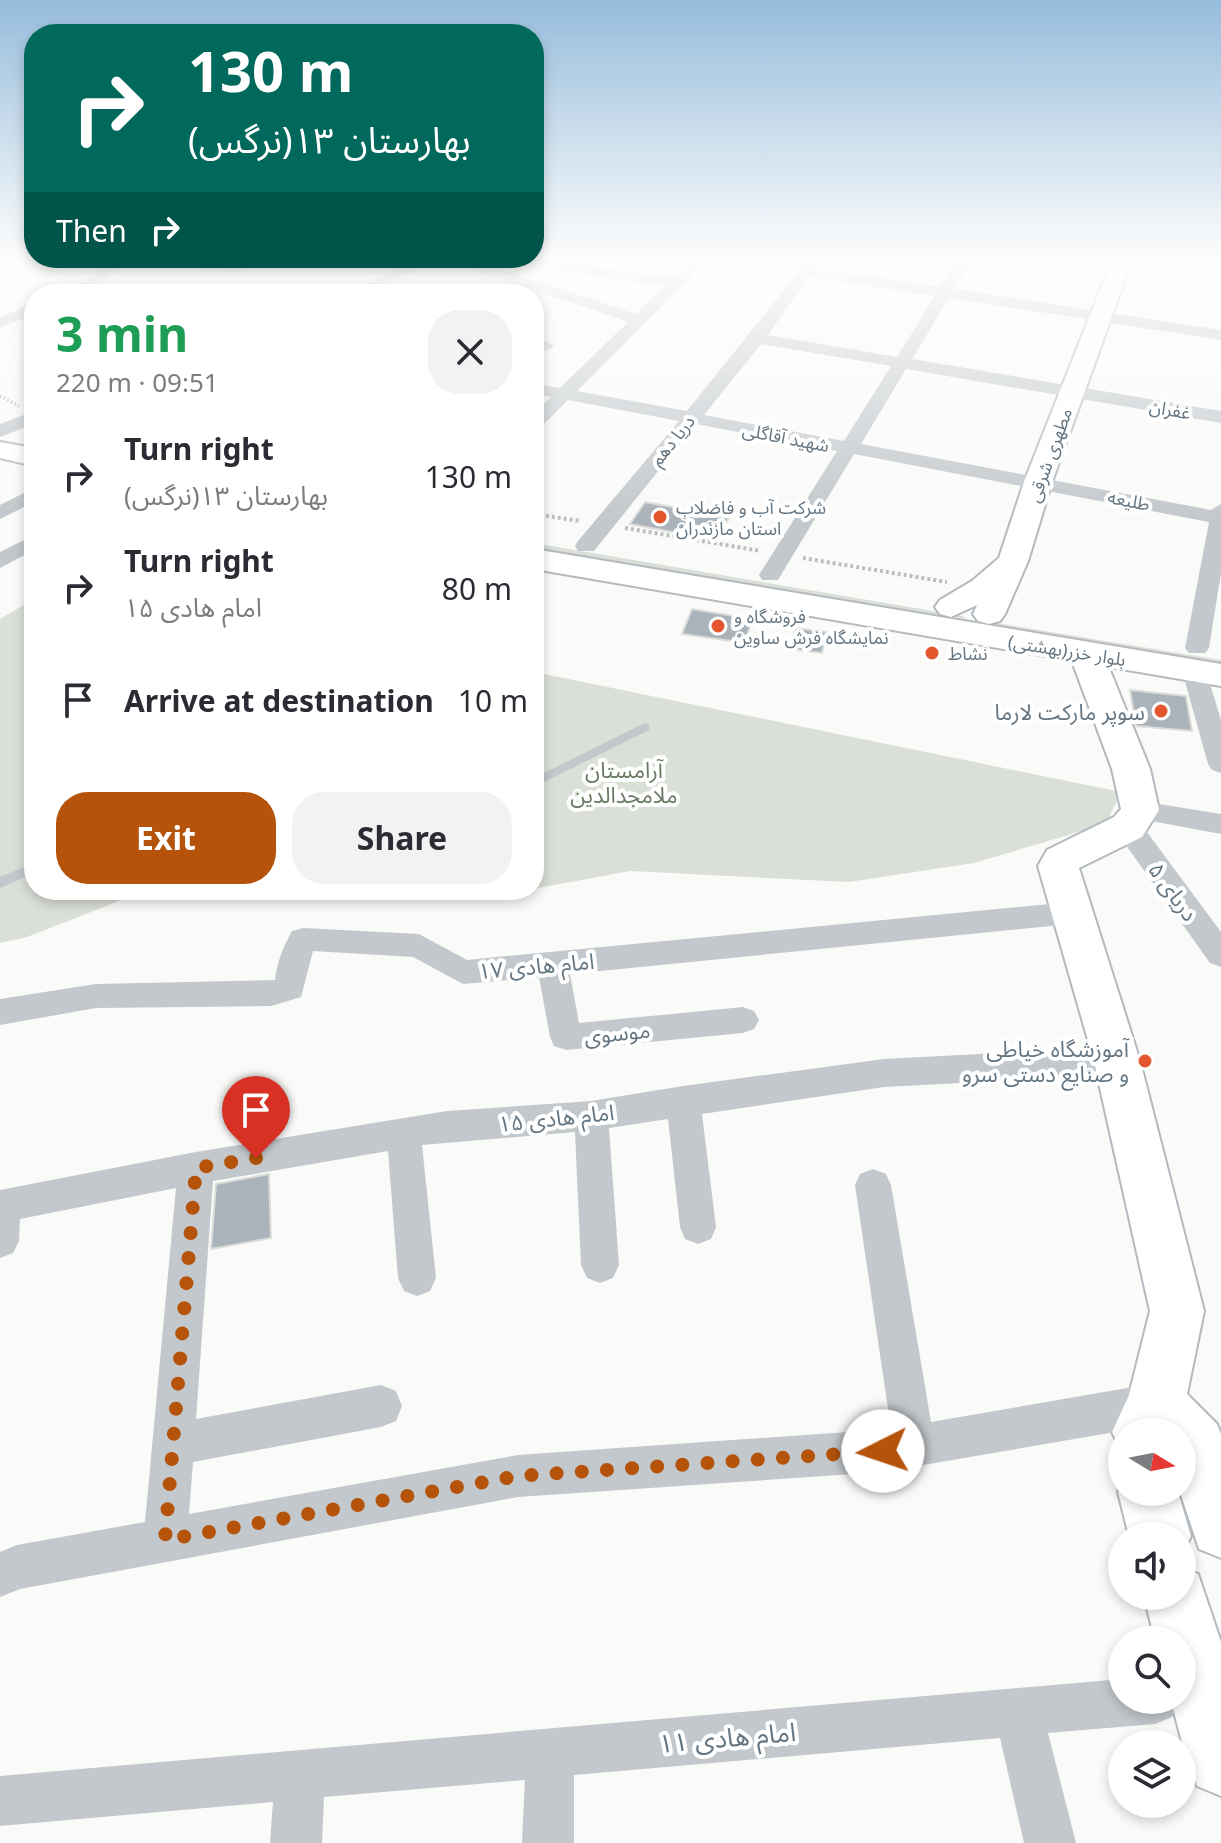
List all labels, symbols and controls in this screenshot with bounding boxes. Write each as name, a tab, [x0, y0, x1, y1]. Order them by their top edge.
text: 130 m	[188, 32, 353, 108]
icon: right	[56, 56, 160, 160]
text: بهارستان ۱۳(نرگس)	[188, 115, 471, 164]
icon: right	[143, 208, 187, 252]
text: Then	[56, 210, 127, 251]
text: 3 min	[56, 301, 188, 366]
button: close	[428, 310, 512, 394]
text: 220 m · 09:51	[56, 364, 219, 400]
street label: غفران	[1148, 394, 1192, 424]
street label: مطهری شرقی	[1021, 404, 1077, 506]
street label: دریا دهم	[644, 410, 701, 472]
street label: شهید آقاگلی	[741, 417, 831, 457]
text: Turn right	[124, 428, 274, 469]
icon: right	[56, 454, 100, 498]
text: 130 m	[425, 456, 512, 497]
text: بهارستان ۱۳(نرگس)	[124, 477, 328, 513]
street label: طلیعه	[1106, 484, 1152, 516]
place label: شرکت آب و فاضلاب استان مازندران	[676, 495, 826, 540]
marker: شرکت آب و فاضلاب استان مازندران	[651, 508, 669, 526]
text: Turn right	[124, 540, 274, 581]
icon: right	[56, 566, 100, 610]
text: 80 m	[442, 568, 512, 609]
text: امام هادی ۱۵	[124, 589, 262, 625]
place label: فروشگاه و نمایشگاه فرش ساوین	[734, 604, 889, 649]
marker: فروشگاه و نمایشگاه فرش ساوین	[709, 617, 727, 635]
street label: بلوار خزر(بهشتی)	[1007, 629, 1127, 671]
place label: نشاط	[948, 641, 988, 665]
marker: نشاط	[923, 644, 941, 662]
icon: arrive	[56, 678, 100, 722]
text: Arrive at destination	[124, 680, 434, 721]
text: 10 m	[458, 680, 528, 721]
place label: سوپر مارکت لارما	[994, 696, 1145, 727]
marker: سوپر مارکت لارما	[1152, 702, 1170, 720]
park label: آرامستان ملامجدالدین	[570, 754, 678, 809]
button: Exit	[56, 792, 276, 884]
button: Share	[292, 792, 512, 884]
street label: دریای ۵	[1142, 856, 1206, 926]
street label: امام هادی ۱۷	[477, 945, 596, 988]
street label: موسوی	[582, 1014, 652, 1050]
place label: آموزشگاه خیاطی و صنایع دستی سرو	[962, 1033, 1131, 1091]
marker: آموزشگاه خیاطی و صنایع دستی سرو	[1136, 1052, 1154, 1070]
pin	[222, 1076, 290, 1158]
icon: arrive	[234, 1088, 278, 1132]
street label: امام هادی ۱۵	[496, 1096, 616, 1141]
position arrow	[841, 1409, 925, 1493]
north arrow	[1108, 1418, 1196, 1506]
map controls	[1108, 1418, 1196, 1818]
button: sound	[1108, 1522, 1196, 1610]
button: search	[1108, 1626, 1196, 1714]
street label: امام هادی ١۱	[657, 1713, 798, 1764]
button: layers	[1108, 1730, 1196, 1818]

